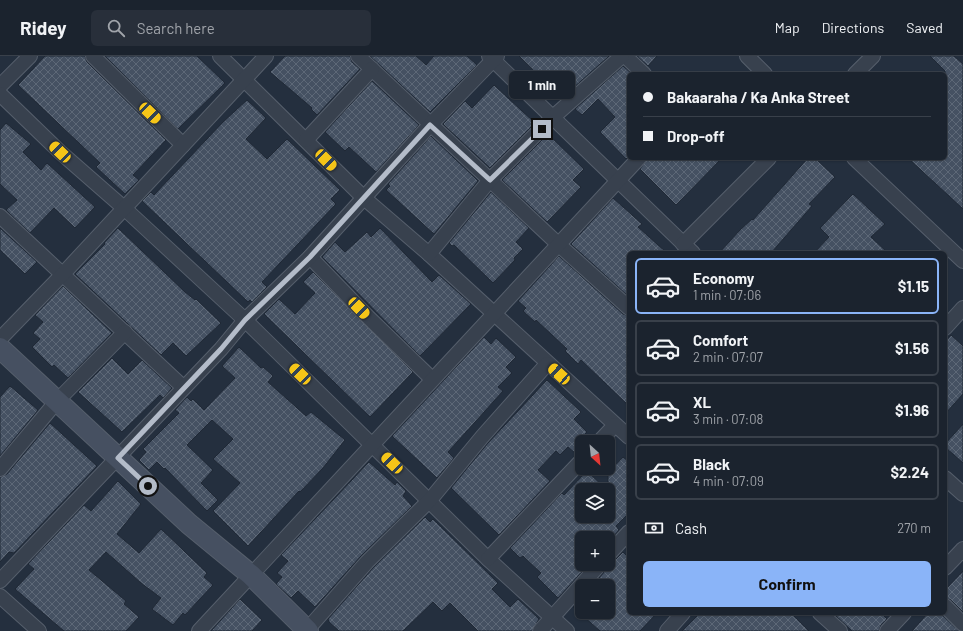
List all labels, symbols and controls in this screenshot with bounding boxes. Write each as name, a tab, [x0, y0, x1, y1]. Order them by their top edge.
search box	[91, 10, 371, 46]
text: Ridey	[20, 16, 67, 39]
icon: search	[105, 17, 127, 39]
text: Search here	[137, 19, 215, 37]
text: Map	[775, 19, 800, 36]
text: Directions	[822, 19, 884, 36]
text: Saved	[906, 19, 943, 36]
callout: 1 min	[509, 71, 575, 99]
text: 1 min	[528, 77, 556, 93]
text: Bakaaraha / Ka Anka Street	[667, 88, 850, 106]
car	[137, 100, 163, 126]
route end	[533, 120, 551, 138]
text: Drop-off	[667, 127, 725, 145]
car	[47, 139, 73, 165]
car	[313, 147, 339, 173]
icon: car	[645, 268, 681, 304]
text: Economy	[693, 269, 754, 287]
text: $1.15	[898, 277, 929, 295]
text: 1 min · 07:06	[693, 287, 761, 303]
car	[346, 295, 372, 321]
icon: car	[645, 330, 681, 366]
text: Comfort	[693, 331, 748, 349]
text: $1.56	[895, 339, 929, 357]
text: 2 min · 07:07	[693, 349, 763, 365]
car	[287, 361, 313, 387]
car	[546, 362, 572, 386]
icon: car	[645, 392, 681, 428]
text: XL	[693, 393, 711, 411]
text: $1.96	[895, 401, 929, 419]
text: 3 min · 07:08	[693, 411, 763, 427]
north arrow	[575, 435, 615, 475]
map controls	[575, 435, 615, 619]
car	[379, 450, 405, 476]
icon: car	[645, 454, 681, 490]
text: Black	[693, 455, 730, 473]
text: $2.24	[890, 463, 929, 481]
text: 4 min · 07:09	[693, 473, 764, 489]
route start	[139, 477, 157, 495]
button: layers	[575, 483, 615, 523]
icon: cash	[643, 517, 665, 539]
text: Cash	[675, 519, 707, 537]
text: 270 m	[897, 520, 931, 536]
button: +	[575, 531, 615, 571]
button: Confirm	[643, 561, 931, 607]
button: −	[575, 579, 615, 619]

